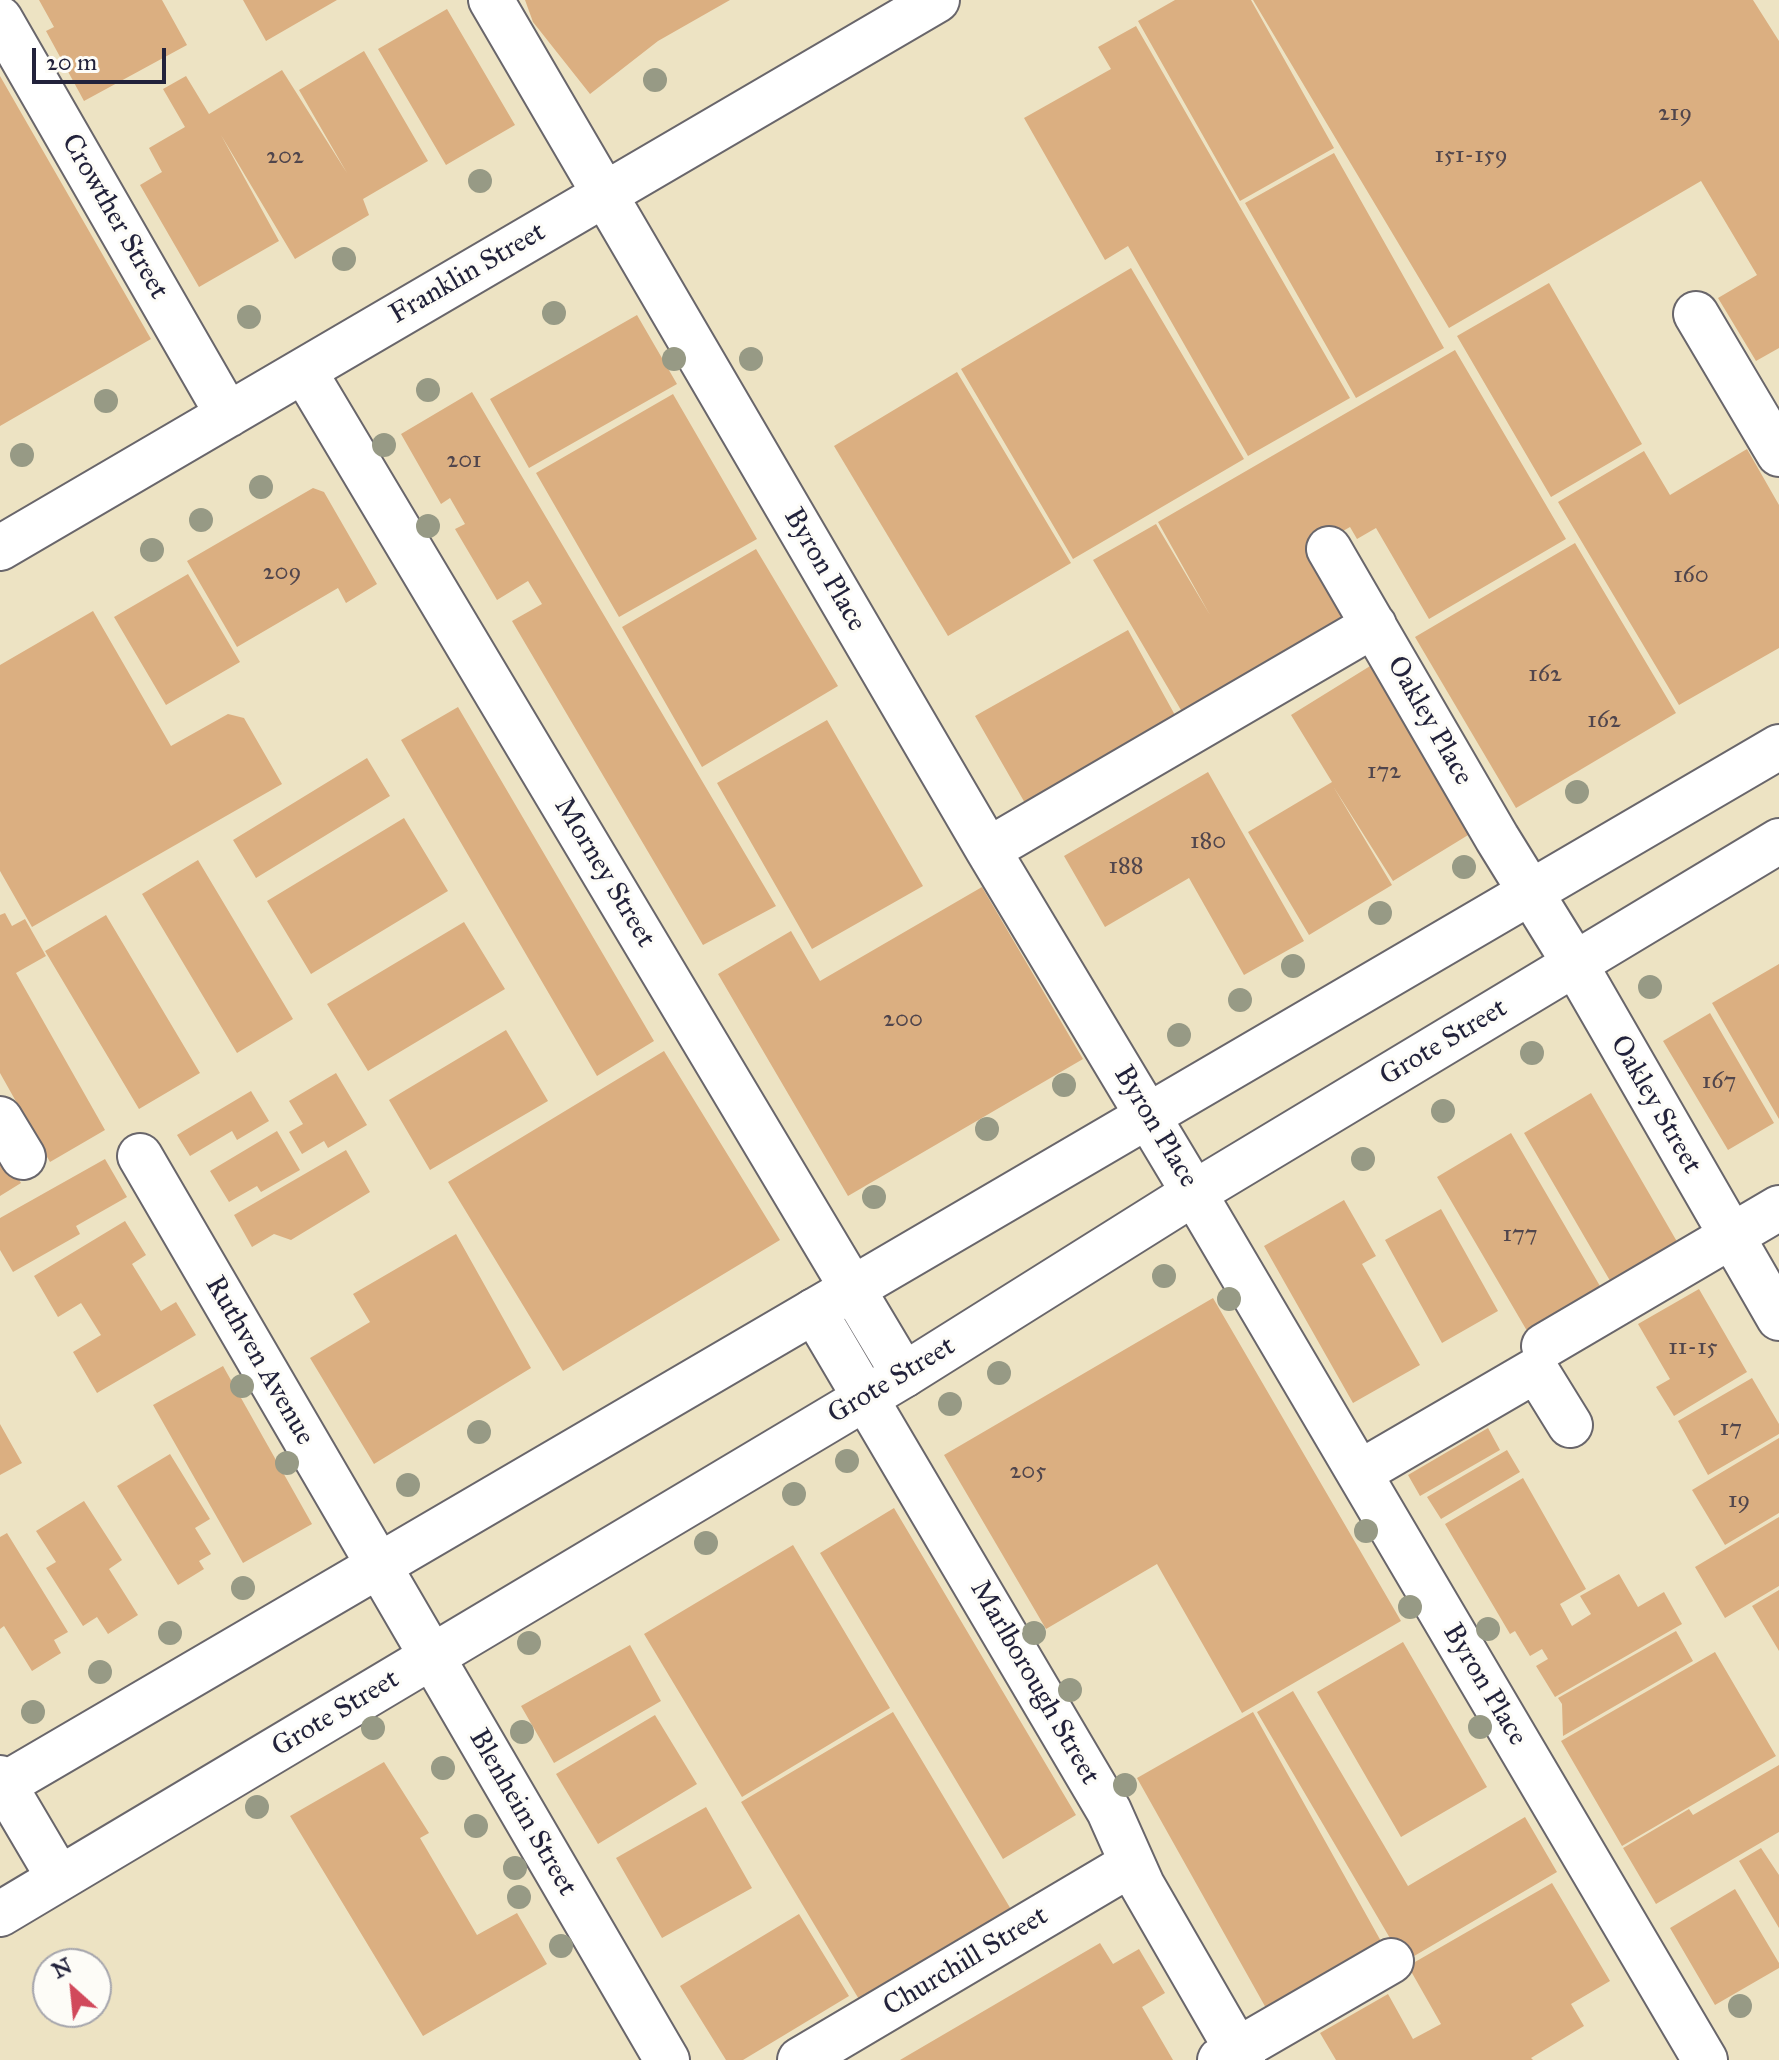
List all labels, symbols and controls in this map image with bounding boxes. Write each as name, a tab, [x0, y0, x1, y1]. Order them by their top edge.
scale bar	[36, 32, 170, 82]
text: 20 m	[46, 47, 97, 77]
house number: 219	[1658, 100, 1692, 128]
street label: Crowther Street	[53, 128, 175, 306]
house number: 151-159	[1434, 142, 1508, 170]
house number: 202	[266, 143, 304, 171]
street label: Franklin Street	[384, 216, 552, 332]
house number: 201	[446, 447, 482, 475]
street label: Byron Place	[775, 503, 873, 637]
house number: 209	[263, 559, 301, 587]
house number: 160	[1673, 562, 1709, 590]
street label: Oakley Place	[1379, 651, 1479, 791]
house number: 162	[1528, 661, 1562, 689]
house number: 162	[1587, 707, 1621, 735]
house number: 172	[1367, 758, 1401, 786]
street label: Morney Street	[546, 792, 662, 954]
house number: 180	[1190, 828, 1226, 856]
house number: 188	[1108, 853, 1144, 881]
street label: Grote Street	[1374, 992, 1514, 1094]
house number: 200	[883, 1006, 923, 1034]
street label: Oakley Street	[1602, 1030, 1708, 1180]
street label: Byron Place	[1106, 1060, 1204, 1194]
house number: 167	[1702, 1068, 1736, 1096]
house number: 177	[1502, 1221, 1538, 1249]
street label: Ruthven Avenue	[197, 1271, 321, 1451]
street label: Grote Street	[822, 1330, 962, 1432]
house number: 11-15	[1668, 1334, 1718, 1362]
house number: 17	[1720, 1415, 1742, 1443]
house number: 205	[1010, 1458, 1046, 1486]
house number: 19	[1728, 1487, 1750, 1515]
street label: Marlborough Street	[962, 1575, 1106, 1791]
street label: Byron Place	[1435, 1618, 1533, 1752]
street label: Grote Street	[266, 1663, 406, 1765]
street label: Blenheim Street	[461, 1724, 583, 1902]
street label: Churchill Street	[878, 1900, 1054, 2024]
north arrow	[32, 1948, 112, 2028]
text: N	[47, 1952, 76, 1984]

